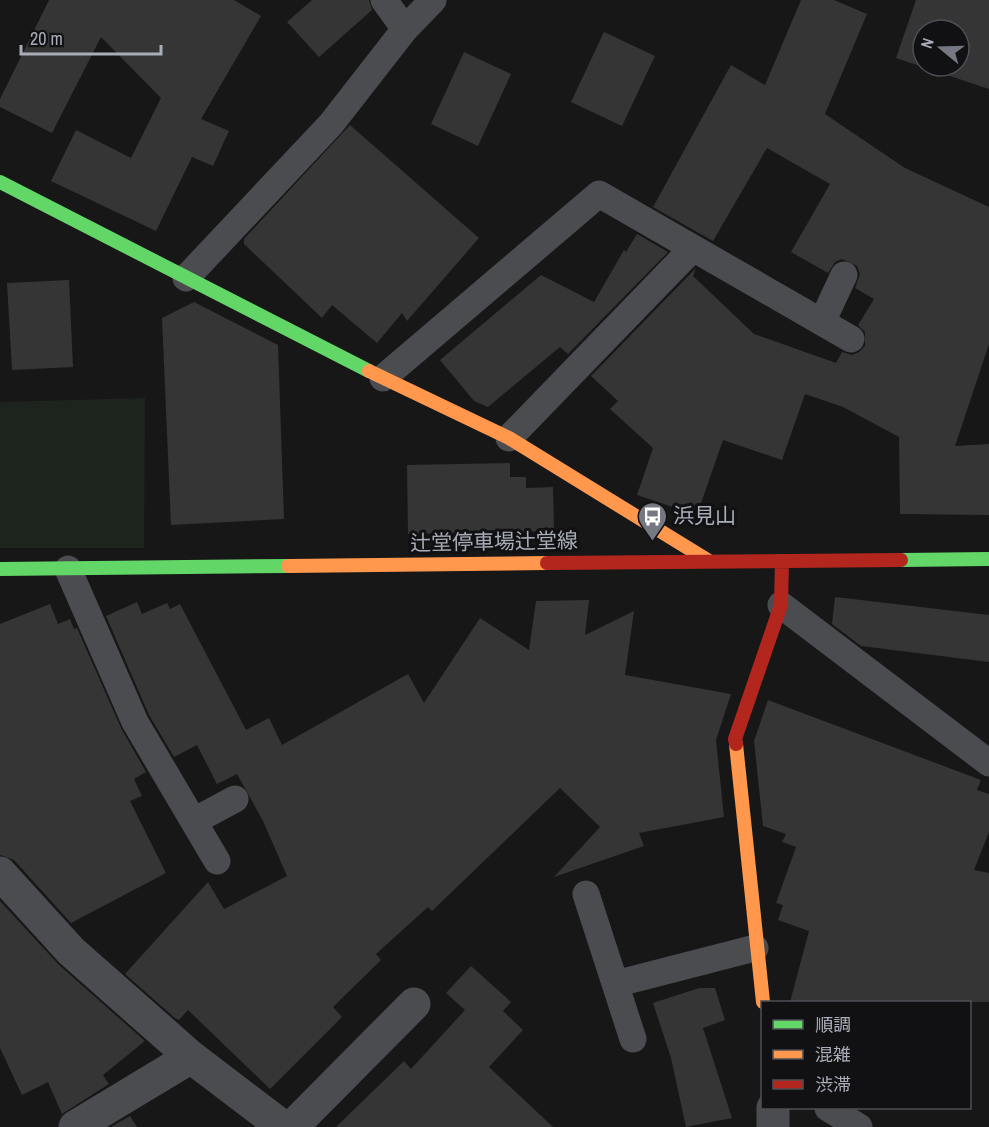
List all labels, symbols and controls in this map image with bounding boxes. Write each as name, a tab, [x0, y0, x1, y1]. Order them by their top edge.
scale bar	[21, 18, 160, 56]
north arrow	[911, 18, 971, 78]
text: 20 m	[30, 26, 63, 51]
text: N	[915, 35, 939, 51]
bus stop icon: 浜見山	[636, 500, 668, 542]
place label: 浜見山	[673, 501, 736, 530]
street label: 辻堂停車場辻堂線	[410, 526, 578, 557]
legend	[761, 1001, 971, 1109]
text: 順調	[815, 1012, 851, 1037]
text: 混雑	[815, 1042, 851, 1067]
text: 渋滞	[815, 1072, 851, 1097]

